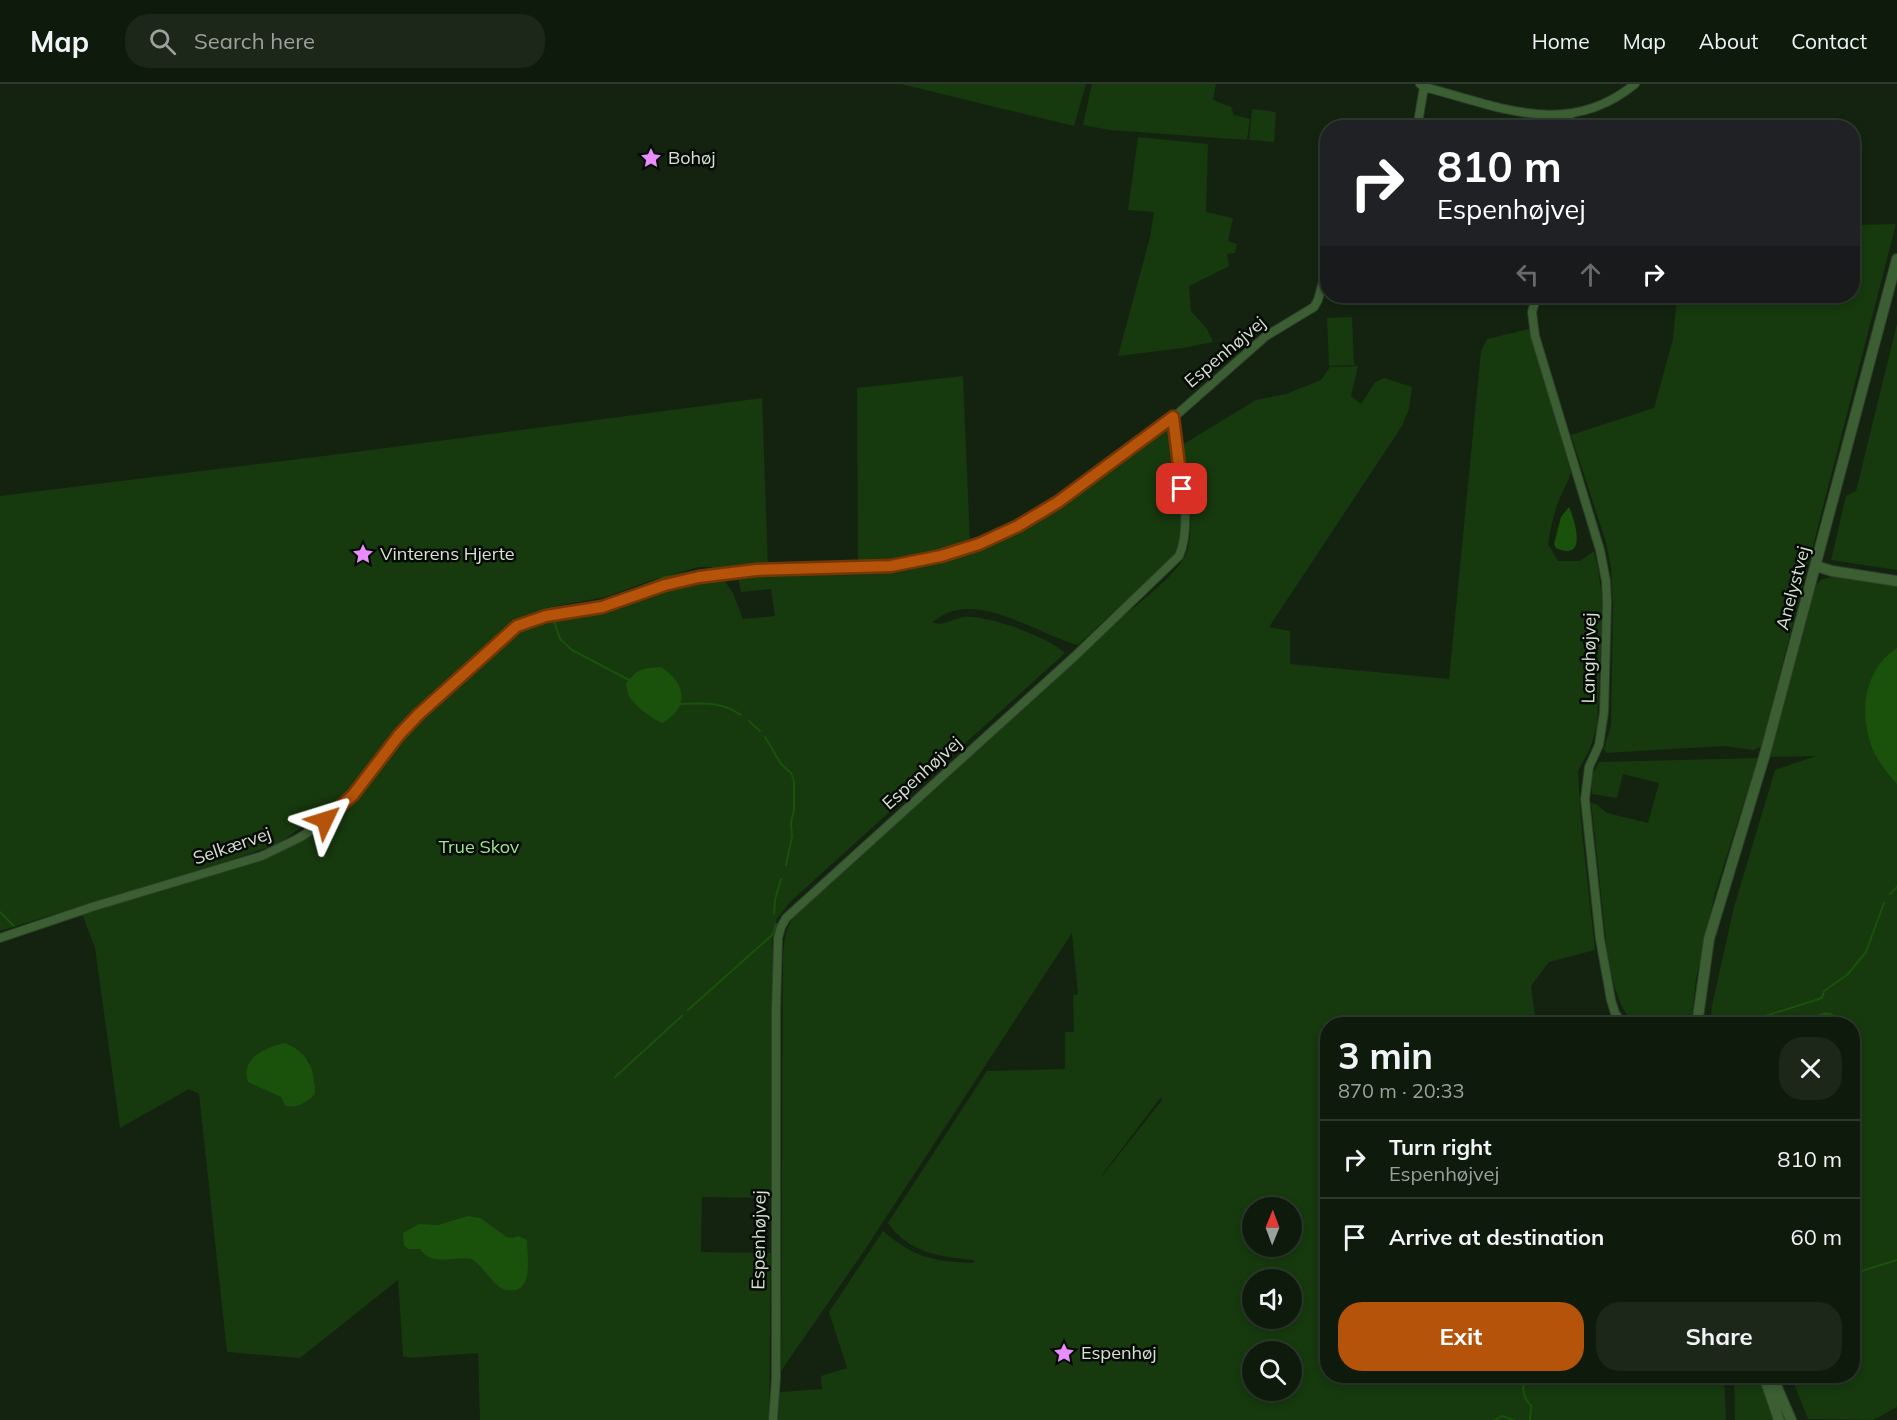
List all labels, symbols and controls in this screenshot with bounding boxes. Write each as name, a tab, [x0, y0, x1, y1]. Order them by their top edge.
search box	[125, 14, 545, 68]
text: Map	[30, 24, 89, 59]
icon: search	[146, 25, 179, 58]
text: Search here	[194, 27, 315, 55]
text: Home	[1532, 28, 1590, 54]
text: Map	[1623, 28, 1666, 54]
text: About	[1699, 28, 1758, 54]
text: Contact	[1791, 28, 1867, 54]
text: 810 m	[1437, 140, 1562, 193]
icon: right	[1338, 144, 1416, 222]
place icon: Bohøj	[639, 146, 663, 170]
place label: Bohøj	[668, 146, 716, 169]
text: Espenhøjvej	[1437, 192, 1586, 226]
icon: left	[1511, 258, 1544, 291]
icon: ahead	[1574, 258, 1607, 291]
icon: right	[1637, 258, 1670, 291]
street label: Espenhøjvej	[1179, 311, 1270, 392]
pin	[1156, 463, 1207, 514]
icon: arrive	[1165, 472, 1198, 505]
place icon: Vinterens Hjerte	[351, 542, 375, 566]
place label: Vinterens Hjerte	[380, 542, 515, 565]
street label: Anelystvej	[1770, 543, 1815, 632]
street label: Langhøjvej	[1576, 612, 1601, 703]
street label: Espenhøjvej	[877, 731, 966, 814]
position arrow	[293, 788, 357, 852]
street label: Selkærvej	[190, 821, 274, 870]
park label: True Skov	[439, 835, 520, 858]
text: 3 min	[1338, 1033, 1433, 1078]
button: close	[1779, 1037, 1842, 1100]
text: 870 m · 20:33	[1338, 1078, 1464, 1103]
text: Turn right	[1389, 1133, 1492, 1161]
icon: right	[1338, 1143, 1371, 1176]
text: 810 m	[1777, 1145, 1842, 1173]
text: Espenhøjvej	[1389, 1161, 1499, 1186]
street label: Espenhøjvej	[746, 1190, 771, 1290]
north arrow	[1242, 1197, 1302, 1257]
map controls	[1242, 1197, 1302, 1401]
icon: arrive	[1338, 1221, 1371, 1254]
text: Arrive at destination	[1389, 1223, 1604, 1251]
text: 60 m	[1791, 1223, 1842, 1251]
button: sound	[1242, 1269, 1302, 1329]
button: Exit	[1338, 1302, 1584, 1371]
button: Share	[1596, 1302, 1842, 1371]
place icon: Espenhøj	[1052, 1341, 1076, 1365]
place label: Espenhøj	[1081, 1341, 1157, 1364]
button: search	[1242, 1341, 1302, 1401]

